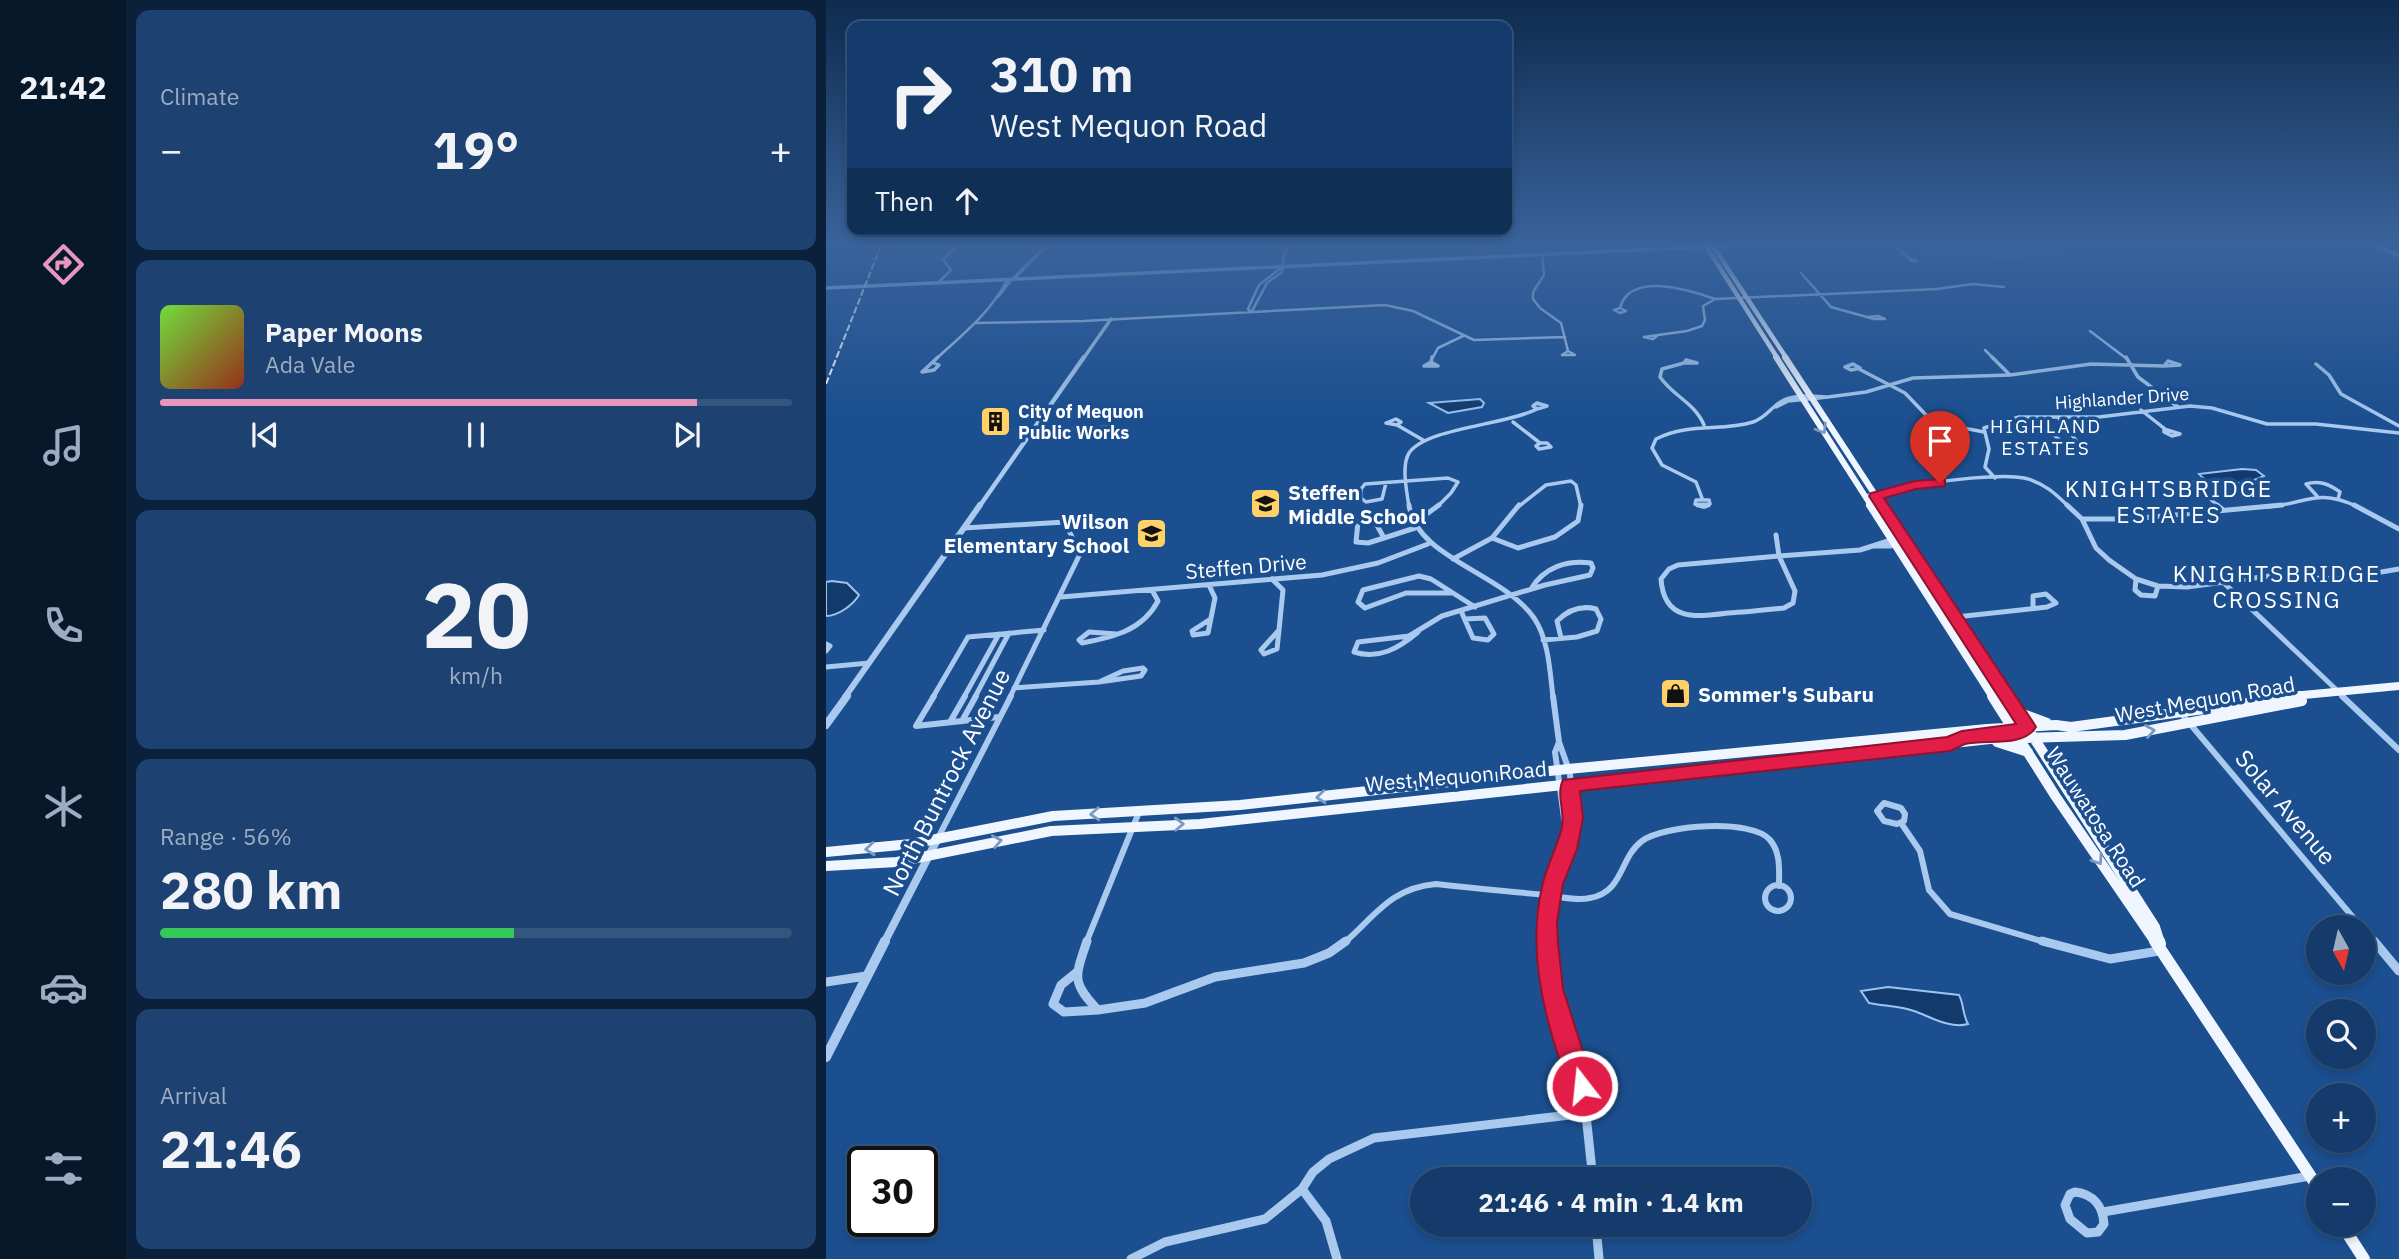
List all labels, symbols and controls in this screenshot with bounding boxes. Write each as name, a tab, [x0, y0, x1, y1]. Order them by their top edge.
text: 310 m	[990, 42, 1134, 105]
icon: right	[875, 49, 966, 140]
text: 21:42	[19, 66, 107, 108]
text: Climate	[160, 81, 239, 111]
text: West Mequon Road	[990, 104, 1267, 146]
text: 19°	[433, 116, 519, 183]
text: −	[160, 125, 183, 174]
text: +	[769, 125, 792, 174]
icon: ahead	[948, 182, 986, 220]
text: Then	[875, 184, 934, 218]
icon: directions	[39, 240, 88, 289]
text: Paper Moons	[265, 315, 423, 349]
text: Ada Vale	[265, 349, 355, 379]
street label: Highlander Drive	[2054, 382, 2190, 414]
place label: City of Mequon Public Works	[1018, 400, 1144, 444]
building icon: City of Mequon Public Works	[978, 404, 1012, 438]
pin	[1910, 411, 1970, 483]
district label: HIGHLAND ESTATES	[1990, 414, 2102, 460]
icon: previous	[246, 416, 284, 454]
icon: pause	[457, 416, 495, 454]
icon: next	[668, 416, 706, 454]
icon: music	[39, 421, 88, 470]
one-way arrow	[1814, 421, 1827, 434]
icon: arrive	[1921, 422, 1959, 460]
district label: KNIGHTSBRIDGE ESTATES	[2065, 473, 2273, 529]
place label: Steffen Middle School	[1288, 478, 1426, 530]
school or university icon: Steffen Middle School	[1248, 487, 1282, 521]
place label: Wilson Elementary School	[944, 507, 1129, 559]
school or university icon: Wilson Elementary School	[1135, 516, 1169, 550]
street label: Steffen Drive	[1184, 547, 1308, 585]
text: 20	[421, 555, 531, 673]
district label: KNIGHTSBRIDGE CROSSING	[2173, 558, 2381, 614]
icon: phone	[39, 601, 88, 650]
text: km/h	[449, 660, 503, 690]
street label: North Buntrock Avenue	[875, 663, 1017, 901]
street label: West Mequon Road	[2113, 669, 2297, 729]
shop icon: Sommer's Subaru	[1658, 677, 1692, 711]
place label: Sommer's Subaru	[1698, 680, 1874, 708]
one-way arrow	[2144, 724, 2156, 739]
street label: Wauwatosa Road	[2040, 741, 2152, 893]
street label: Solar Avenue	[2228, 743, 2344, 871]
street label: West Mequon Road	[1364, 754, 1548, 798]
icon: climate	[39, 782, 88, 831]
one-way arrow	[1316, 789, 1327, 804]
one-way arrow	[1089, 806, 1100, 821]
one-way arrow	[1174, 817, 1185, 832]
text: Range · 56%	[160, 821, 292, 851]
one-way arrow	[991, 835, 1003, 850]
one-way arrow	[865, 841, 876, 856]
one-way arrow	[2090, 852, 2103, 865]
text: 280 km	[160, 856, 342, 923]
north arrow	[2306, 915, 2376, 985]
map controls	[2306, 915, 2376, 1237]
icon: car	[39, 963, 88, 1012]
button: search	[2306, 999, 2376, 1069]
position arrow	[1545, 1049, 1619, 1123]
text: Arrival	[160, 1080, 227, 1110]
button: +	[2306, 1083, 2376, 1153]
text: 21:46	[160, 1115, 302, 1182]
icon: filters	[39, 1144, 88, 1193]
speed limit sign: 30	[847, 1146, 938, 1237]
button: −	[2306, 1167, 2376, 1237]
text: 21:46 · 4 min · 1.4 km	[1478, 1185, 1744, 1219]

